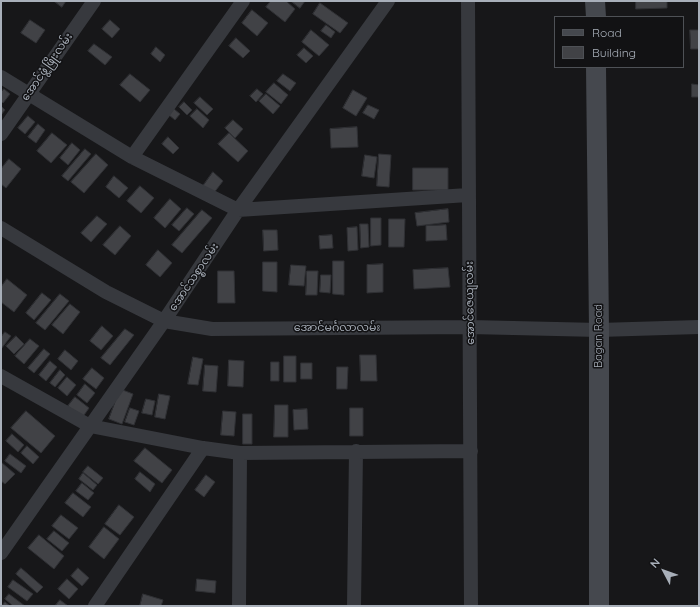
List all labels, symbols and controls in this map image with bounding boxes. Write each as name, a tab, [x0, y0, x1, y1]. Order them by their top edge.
legend	[554, 16, 684, 68]
text: Road	[592, 25, 622, 40]
street label: အောင်ဖွံ့ဖြိုးလမ်း	[19, 31, 75, 103]
text: Building	[592, 45, 636, 60]
street label: အောင်သစ္စာလမ်း	[166, 241, 222, 313]
street label: အောင်ဇေယျလမ်း	[463, 261, 477, 345]
street label: Bagan Road	[592, 304, 606, 368]
street label: အောင်မင်္ဂလာလမ်း	[294, 321, 380, 335]
north arrow	[644, 551, 684, 591]
text: N	[647, 555, 663, 571]

